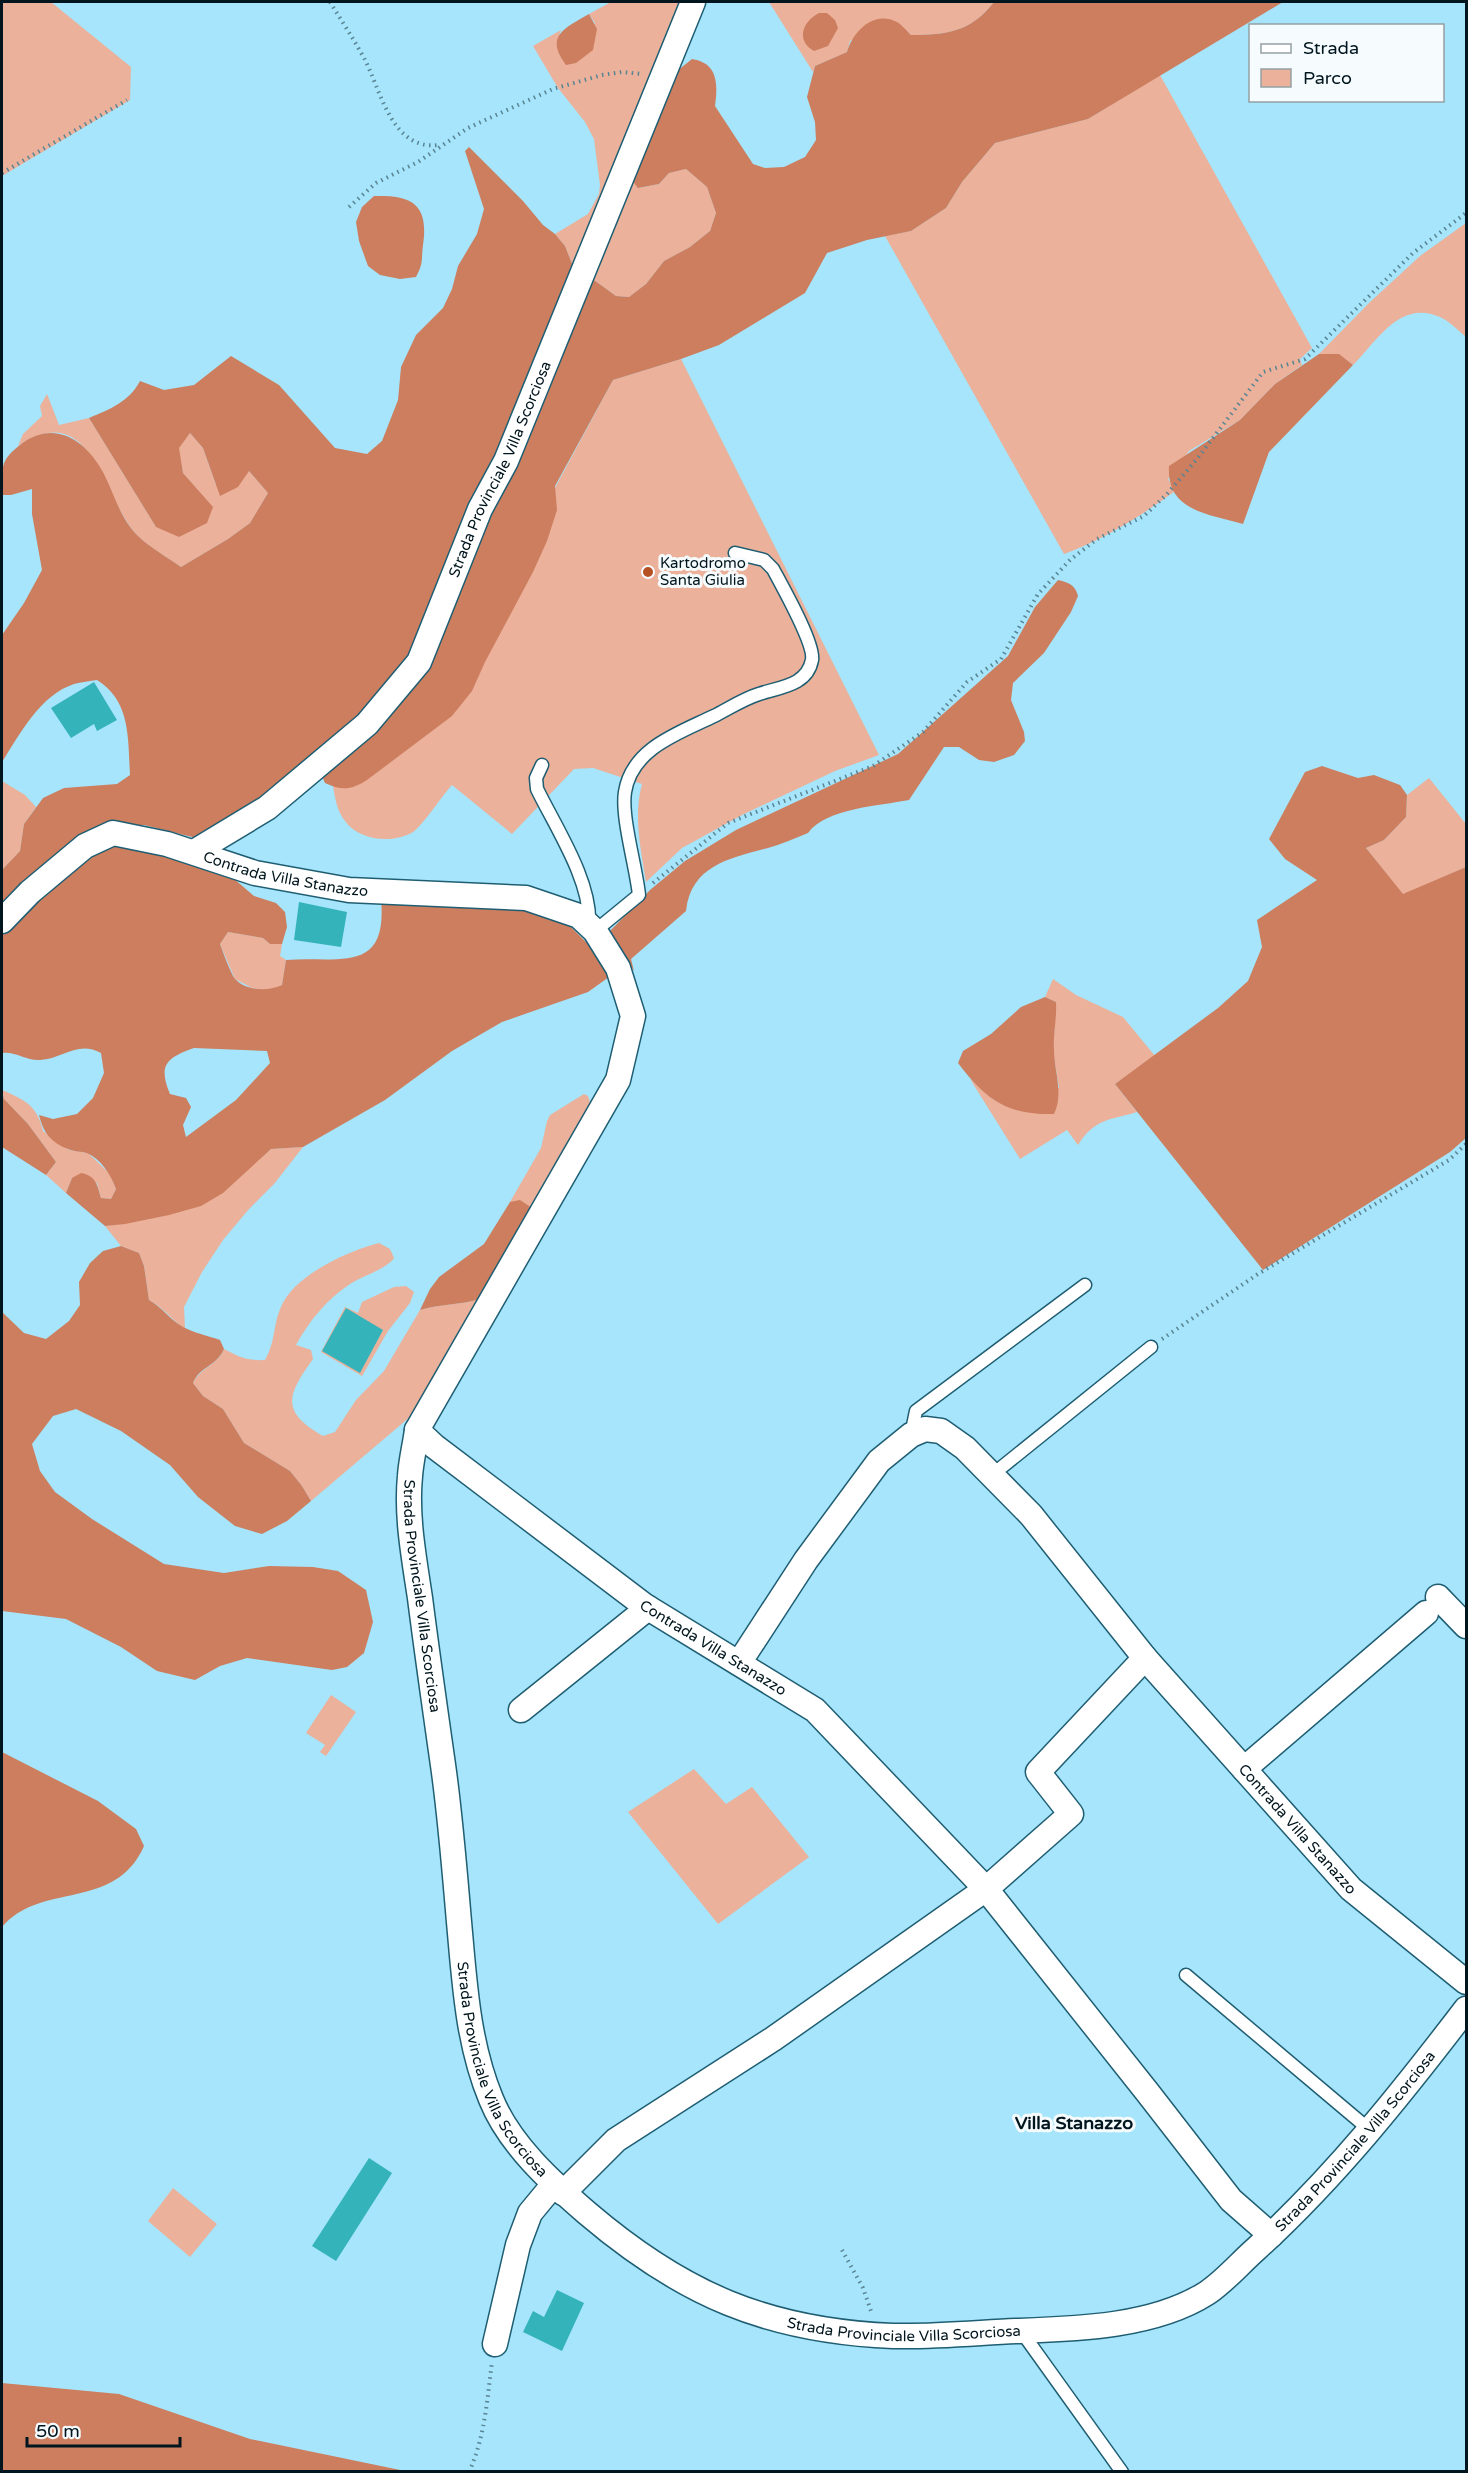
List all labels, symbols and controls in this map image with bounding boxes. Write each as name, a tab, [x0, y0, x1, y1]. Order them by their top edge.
legend	[1249, 24, 1444, 102]
text: Strada	[1303, 37, 1359, 59]
text: Parco	[1303, 67, 1352, 89]
street label: Strada Provinciale Villa Scorciosa	[445, 358, 555, 580]
place label: Kartodromo Santa Giulia	[660, 554, 746, 589]
marker: Kartodromo Santa Giulia	[641, 565, 655, 579]
street label: Contrada Villa Stanazzo	[201, 848, 369, 900]
street label: Strada Provinciale Villa Scorciosa	[400, 1479, 444, 1714]
street label: Contrada Villa Stanazzo	[636, 1596, 790, 1699]
street label: Contrada Villa Stanazzo	[1235, 1760, 1360, 1898]
street label: Strada Provinciale Villa Scorciosa	[454, 1961, 551, 2181]
street label: Strada Provinciale Villa Scorciosa	[1271, 2047, 1439, 2235]
district label: Villa Stanazzo	[1015, 2112, 1133, 2134]
street label: Strada Provinciale Villa Scorciosa	[785, 2313, 1021, 2345]
scale bar	[27, 2410, 180, 2448]
text: 50 m	[36, 2420, 80, 2442]

